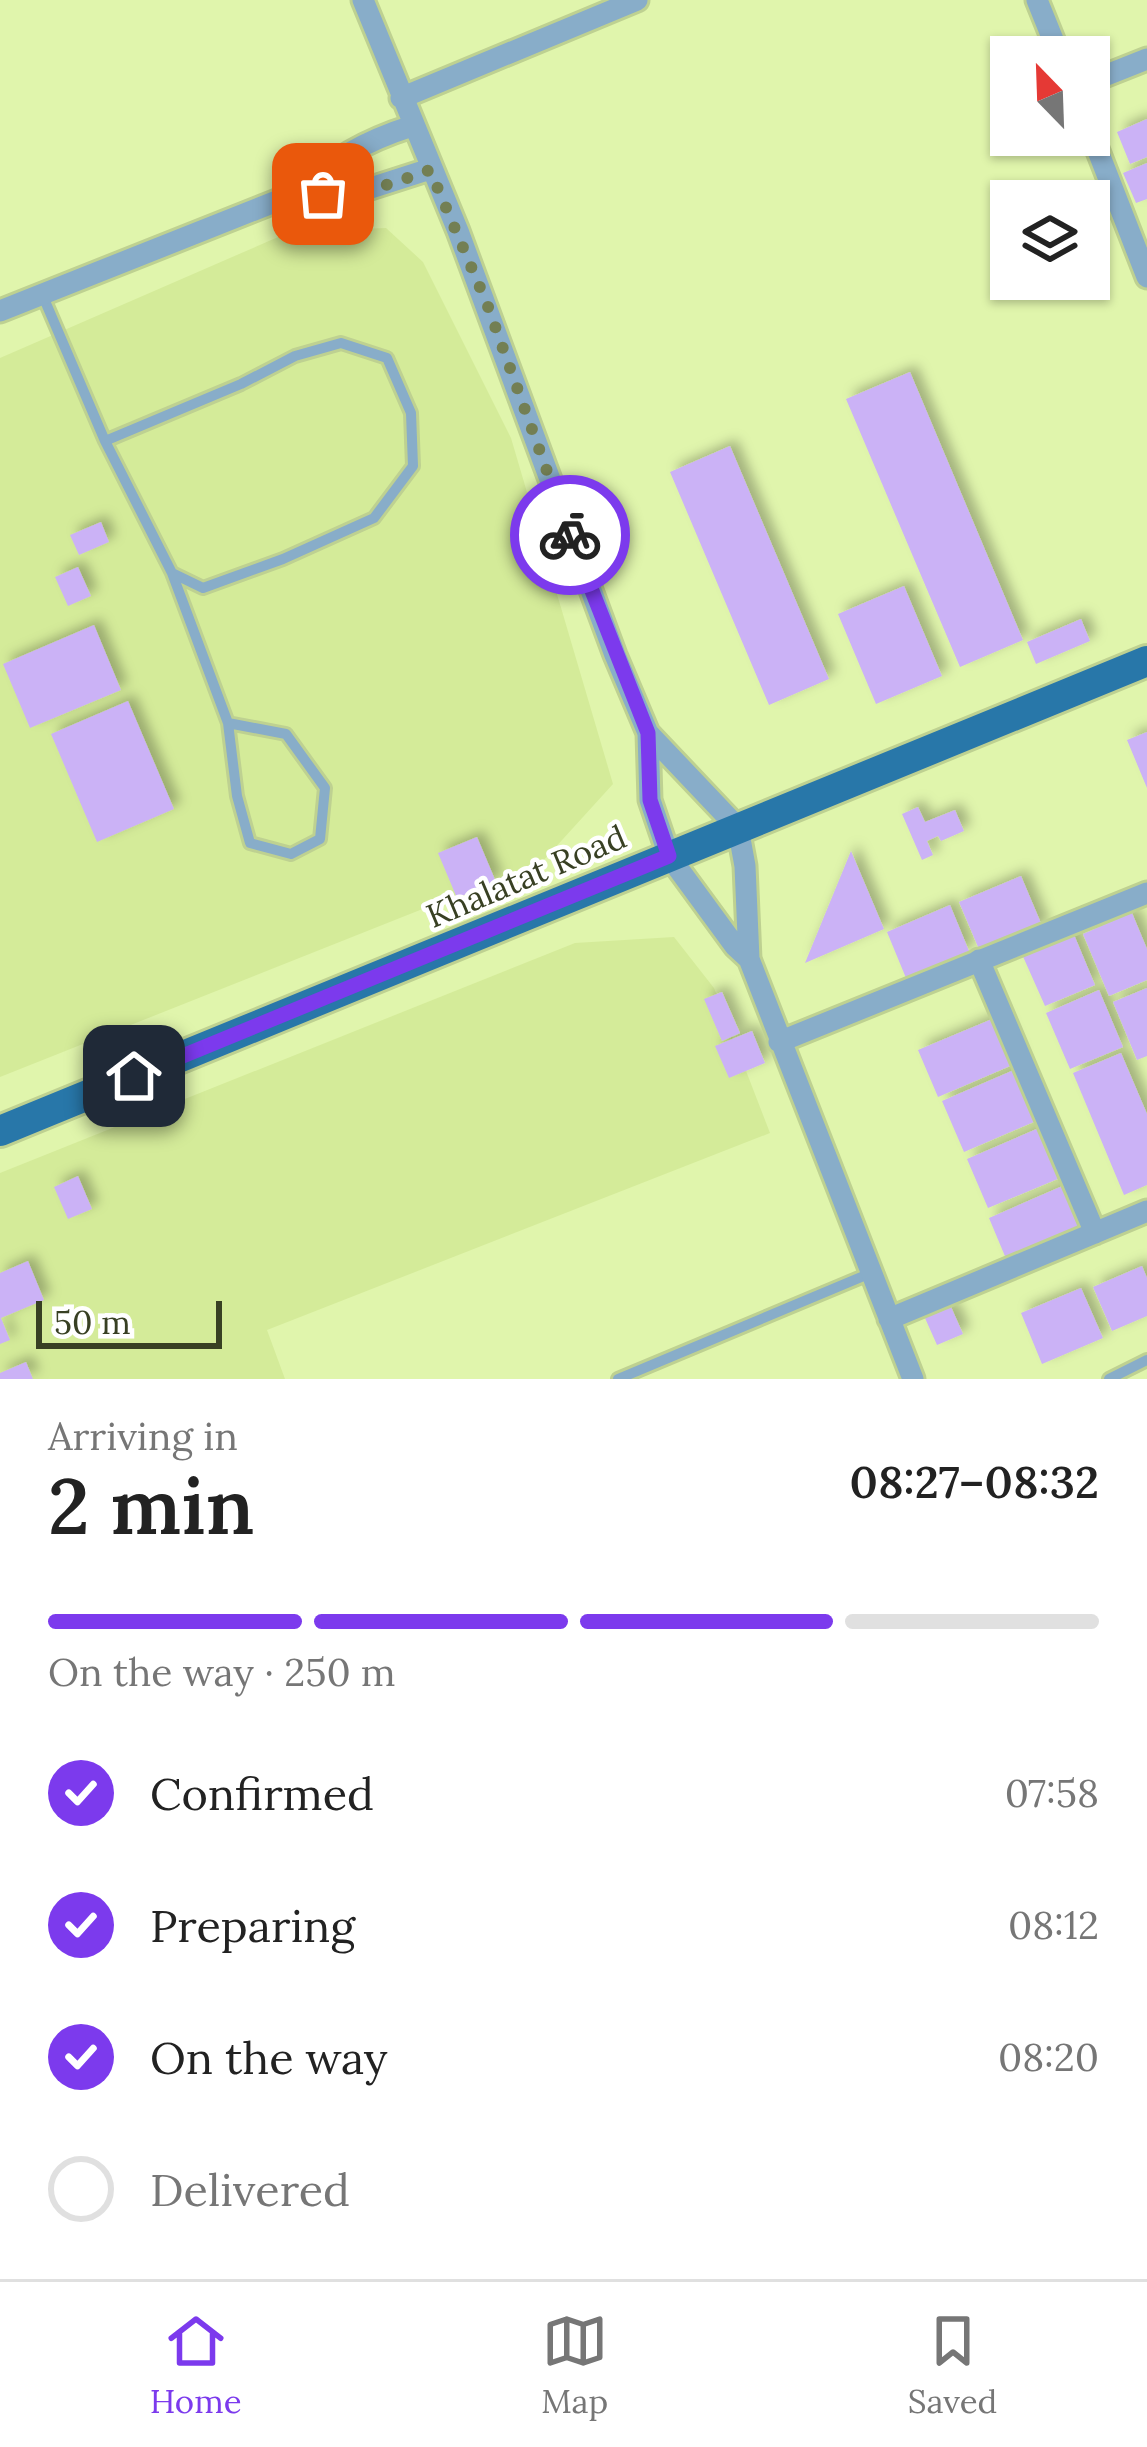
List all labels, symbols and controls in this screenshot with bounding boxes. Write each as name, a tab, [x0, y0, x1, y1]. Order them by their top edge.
north arrow	[990, 36, 1110, 156]
map controls	[990, 36, 1110, 300]
pin	[272, 143, 374, 245]
icon: bag	[290, 161, 356, 227]
button: layers	[990, 180, 1110, 300]
courier	[510, 475, 630, 595]
icon: bike	[537, 502, 603, 568]
street label: Khalatat Road	[420, 815, 632, 937]
pin	[83, 1025, 185, 1127]
icon: home	[101, 1043, 167, 1109]
scale bar	[36, 1295, 222, 1348]
text: 50 m	[54, 1301, 131, 1343]
text: Arriving in	[48, 1411, 238, 1461]
text: 08:27–08:32	[849, 1453, 1099, 1510]
text: 2 min	[48, 1456, 255, 1555]
text: On the way · 250 m	[48, 1647, 396, 1697]
icon: check	[48, 1760, 114, 1826]
text: Confirmed	[150, 1765, 374, 1822]
text: 07:58	[1005, 1768, 1099, 1818]
icon: check	[48, 1892, 114, 1958]
text: Preparing	[150, 1897, 355, 1954]
text: 08:12	[1008, 1900, 1099, 1950]
icon: check	[48, 2024, 114, 2090]
text: On the way	[150, 2029, 388, 2086]
text: 08:20	[998, 2032, 1099, 2082]
text: Delivered	[150, 2161, 350, 2218]
tab: Home	[150, 2308, 242, 2422]
tab: Map	[541, 2308, 608, 2422]
tab: Saved	[908, 2308, 997, 2422]

